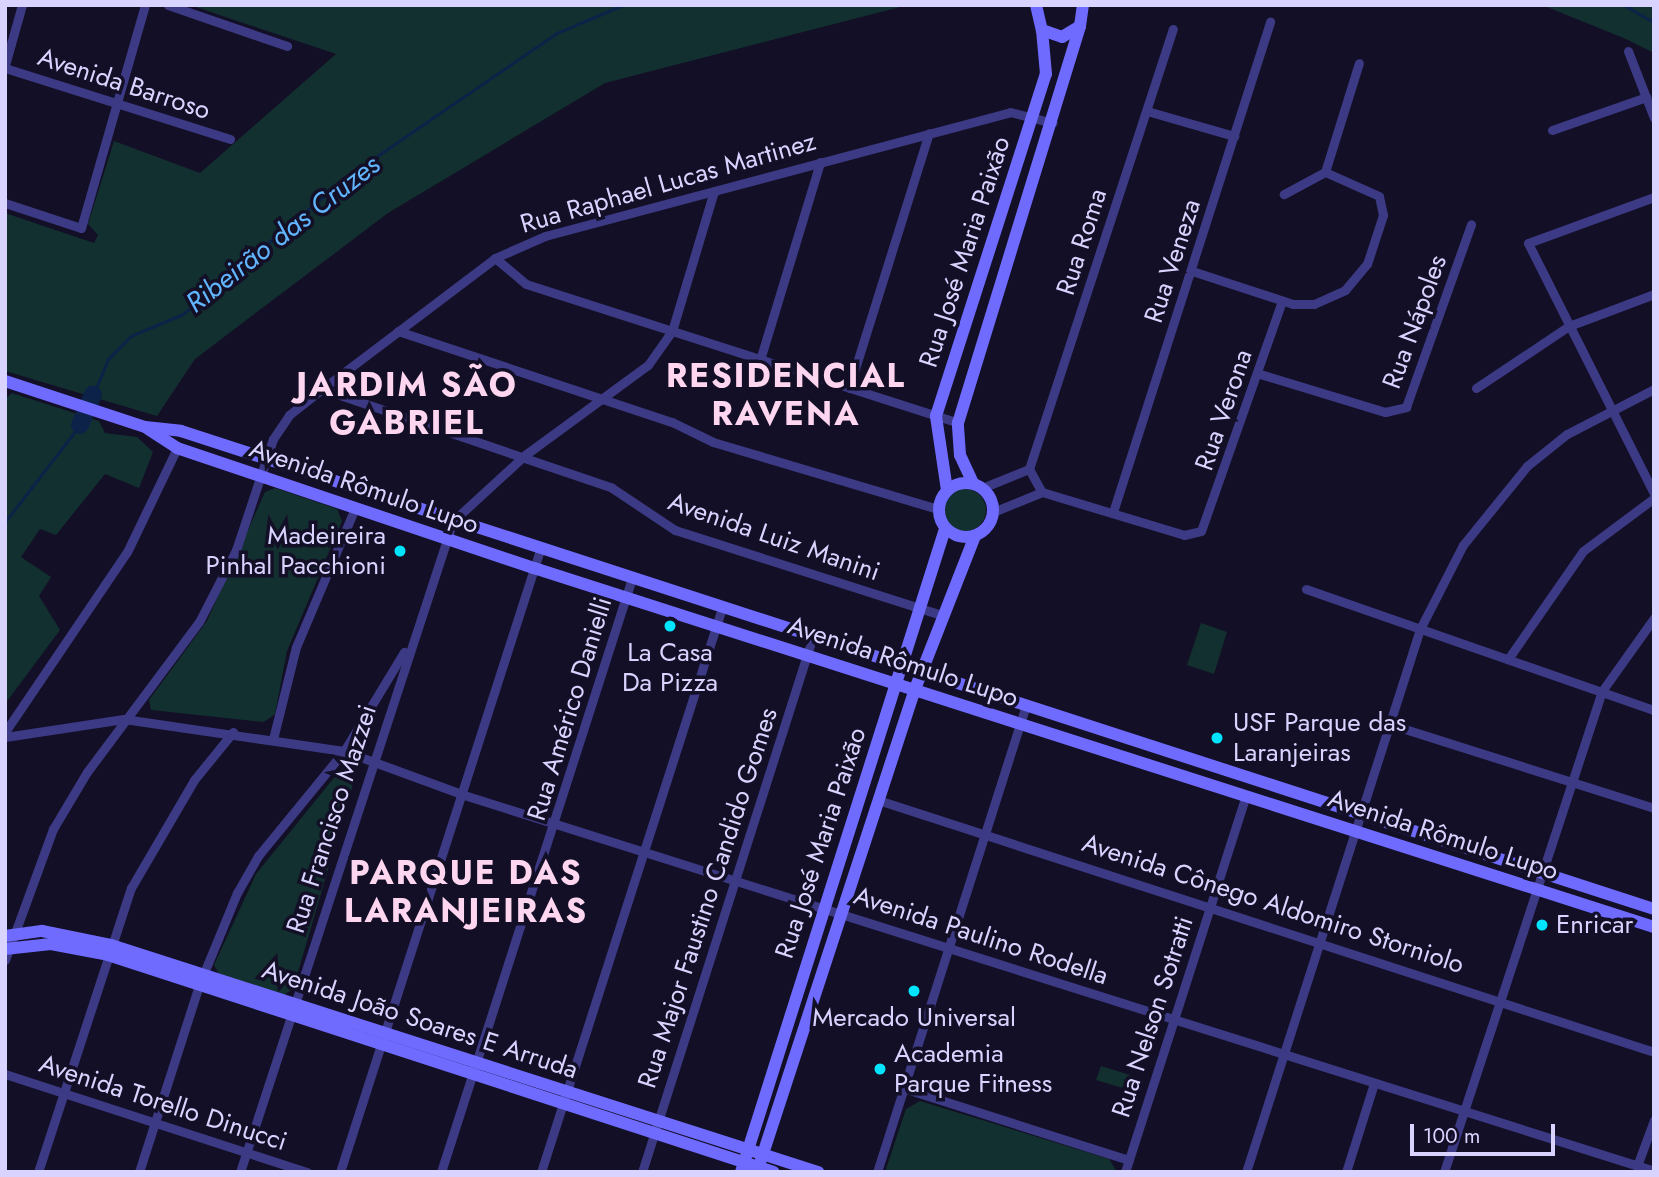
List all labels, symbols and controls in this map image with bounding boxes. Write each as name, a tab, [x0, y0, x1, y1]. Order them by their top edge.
street label: Avenida Barroso	[34, 41, 214, 127]
street label: Rua Raphael Lucas Martinez	[517, 126, 819, 240]
street label: Rua José Maria Paixão	[913, 133, 1017, 371]
water label: Ribeirão das Cruzes	[180, 148, 386, 320]
street label: Rua Roma	[1050, 185, 1114, 299]
street label: Rua Veneza	[1138, 195, 1208, 327]
street label: Rua Nápoles	[1376, 251, 1454, 393]
street label: Rua Verona	[1189, 345, 1259, 475]
district label: RESIDENCIAL RAVENA	[667, 356, 905, 434]
district label: JARDIM SÃO GABRIEL	[297, 365, 517, 443]
street label: Avenida Rômulo Lupo	[245, 433, 483, 541]
street label: Avenida Luiz Manini	[664, 486, 884, 588]
place label: Madeireira Pinhal Pacchioni	[206, 520, 386, 582]
marker: Madeireira Pinhal Pacchioni	[392, 543, 408, 559]
street label: Rua Américo Danielli	[521, 593, 619, 825]
street label: Avenida Rômulo Lupo	[784, 610, 1022, 714]
marker: La Casa Da Pizza	[662, 618, 678, 634]
place label: La Casa Da Pizza	[622, 637, 718, 698]
street label: Rua Francisco Mazzei	[280, 701, 384, 937]
street label: Rua Major Faustino Candido Gomes	[632, 704, 784, 1092]
place label: USF Parque das Laranjeiras	[1233, 707, 1406, 768]
street label: Rua José Maria Paixão	[769, 724, 873, 962]
marker: USF Parque das Laranjeiras	[1207, 728, 1227, 748]
street label: Avenida Rômulo Lupo	[1324, 783, 1562, 887]
street label: Avenida Cônego Aldomiro Storniolo	[1078, 827, 1468, 981]
district label: PARQUE DAS LARANJEIRAS	[345, 853, 587, 931]
street label: Avenida Paulino Rodella	[850, 880, 1112, 992]
place label: Enricar	[1556, 909, 1633, 941]
street label: Rua Nelson Sotratti	[1106, 913, 1200, 1121]
marker: Enricar	[1534, 917, 1550, 933]
street label: Avenida João Soares E Arruda	[258, 954, 582, 1086]
marker: Mercado Universal	[906, 983, 922, 999]
place label: Mercado Universal	[812, 1002, 1016, 1034]
place label: Academia Parque Fitness	[894, 1038, 1052, 1100]
street label: Avenida Torello Dinucci	[35, 1048, 291, 1158]
marker: Academia Parque Fitness	[872, 1061, 888, 1077]
scale bar	[1414, 1110, 1559, 1154]
text: 100 m	[1423, 1121, 1480, 1151]

